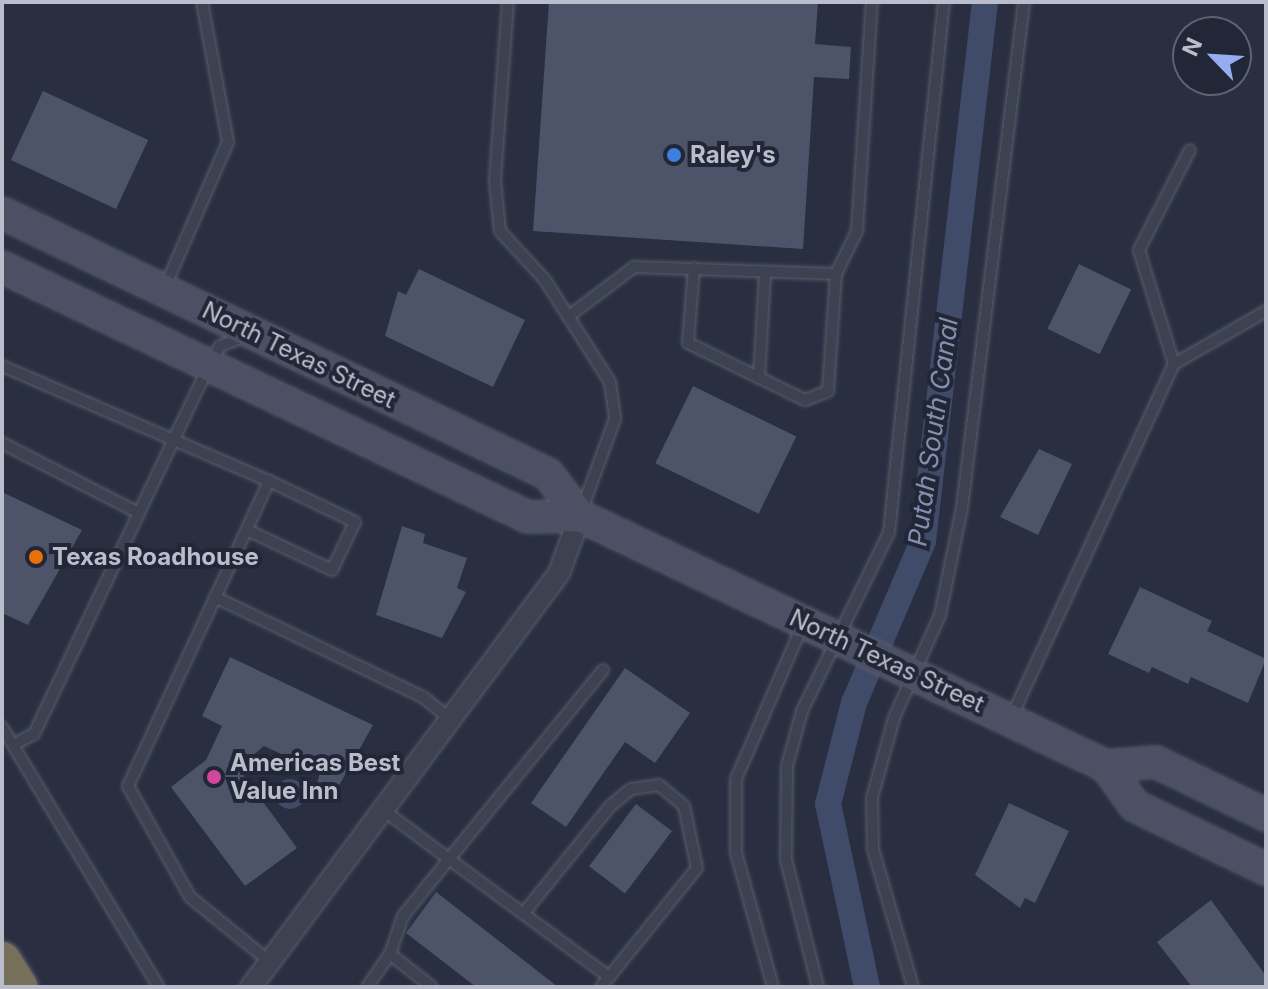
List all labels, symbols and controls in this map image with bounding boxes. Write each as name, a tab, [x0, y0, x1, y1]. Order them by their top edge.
north arrow	[1172, 16, 1252, 96]
text: N	[1177, 34, 1207, 60]
place label: Raley's	[690, 141, 776, 169]
marker: Raley's	[665, 146, 683, 164]
street label: North Texas Street	[198, 296, 400, 414]
water label: Putah South Canal	[902, 316, 964, 548]
place label: Texas Roadhouse	[52, 543, 259, 571]
marker: Texas Roadhouse	[27, 548, 45, 566]
street label: North Texas Street	[785, 603, 989, 719]
place label: Americas Best Value Inn	[230, 749, 400, 805]
marker: Americas Best Value Inn	[205, 768, 223, 786]

